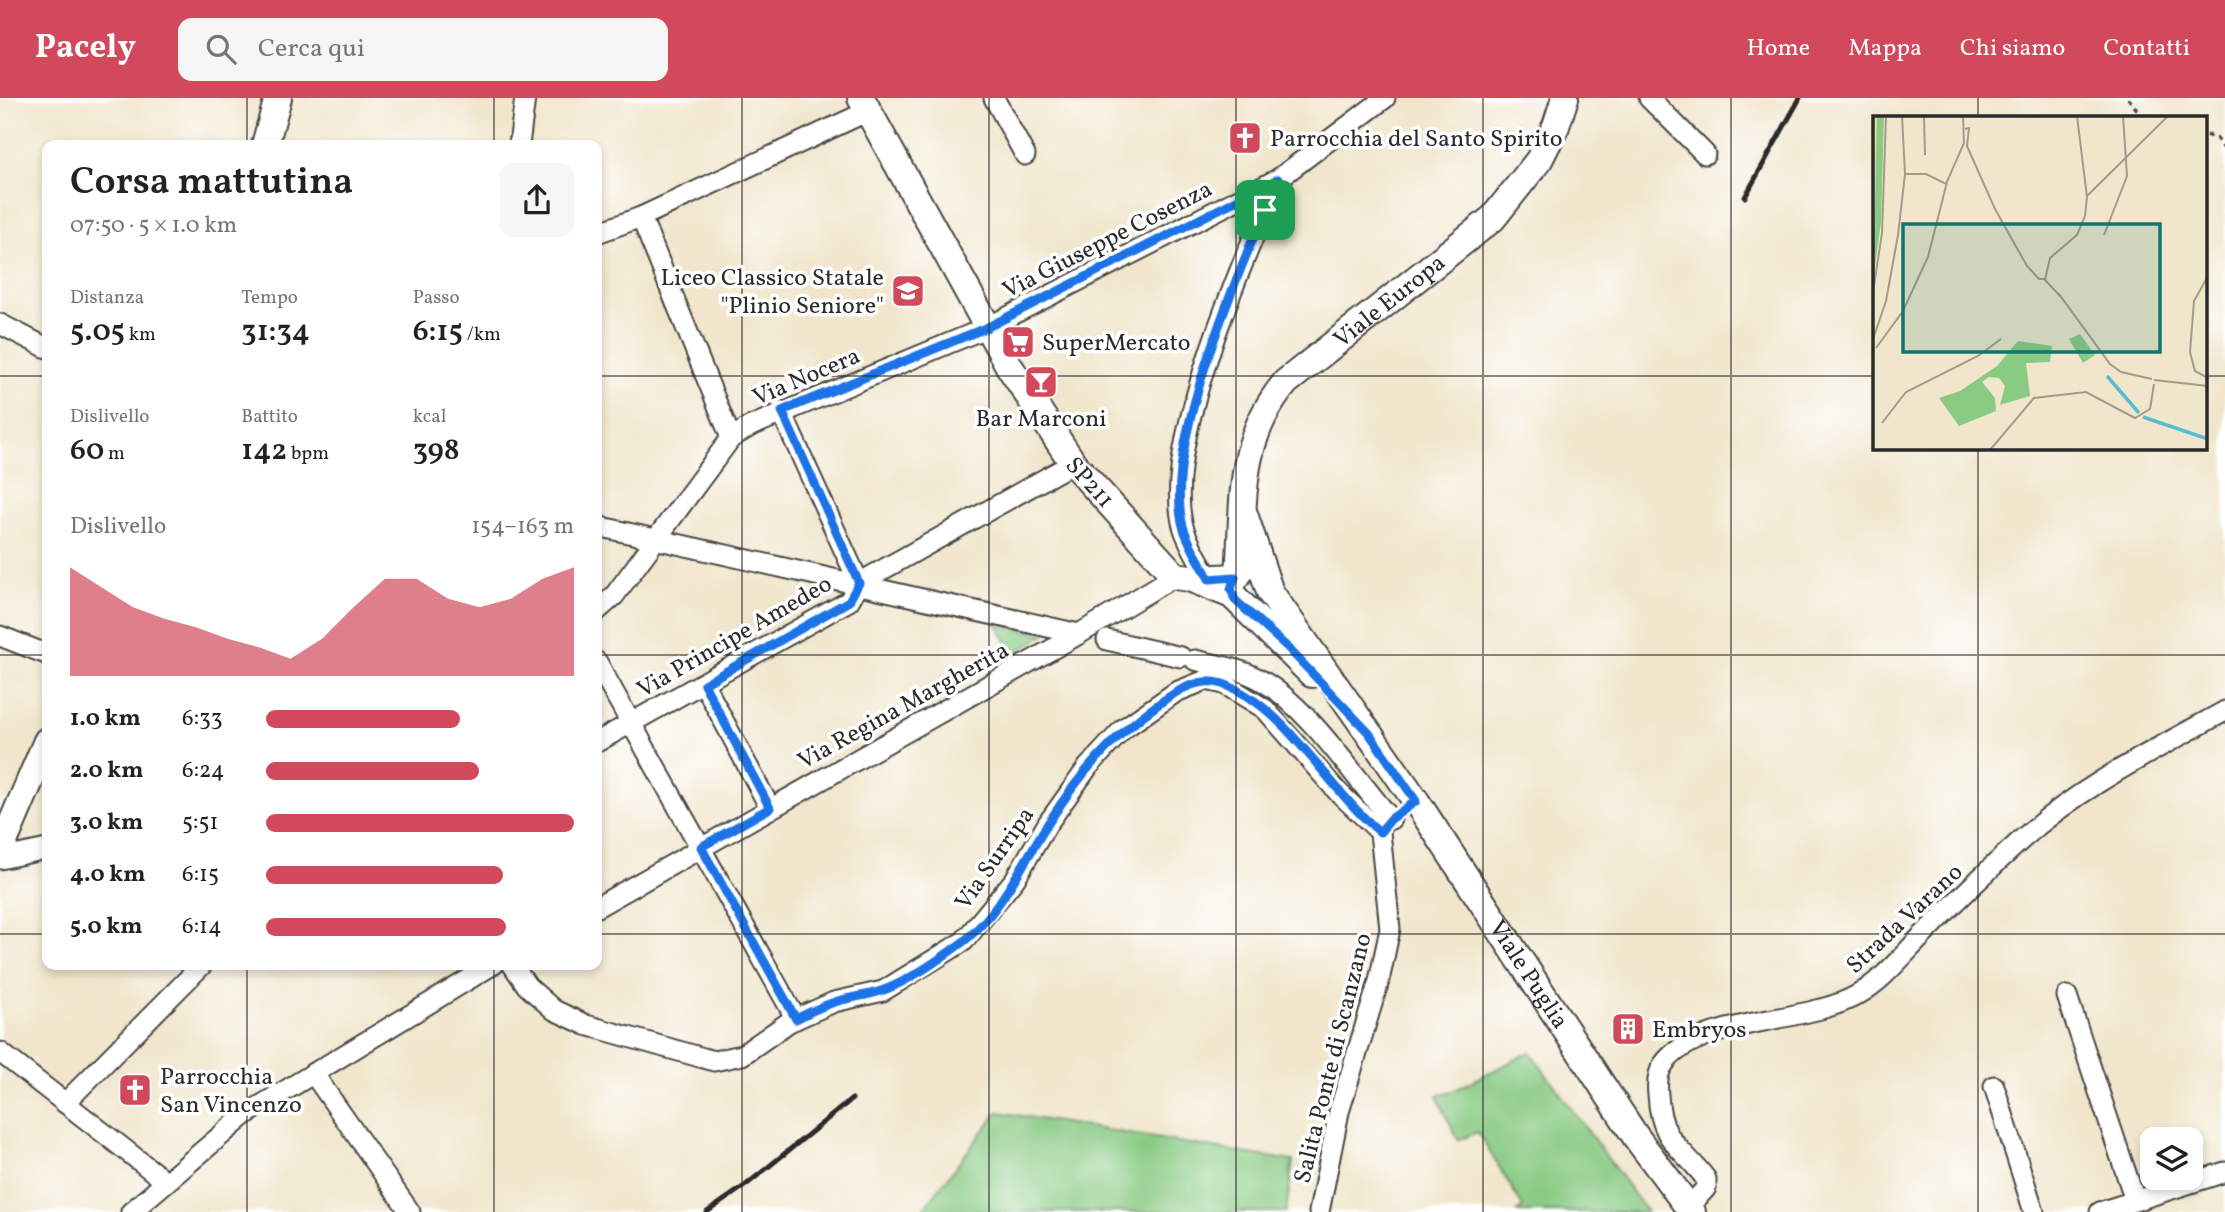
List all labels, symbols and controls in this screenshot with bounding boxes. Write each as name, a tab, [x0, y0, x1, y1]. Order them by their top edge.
search box	[178, 18, 668, 81]
text: Pacely	[35, 26, 136, 72]
icon: search	[202, 30, 240, 68]
text: Cerca qui	[258, 31, 365, 67]
text: Home	[1747, 32, 1810, 66]
text: Mappa	[1848, 32, 1922, 66]
text: Chi siamo	[1960, 32, 2065, 66]
text: Contatti	[2103, 32, 2190, 66]
inset map	[1873, 116, 2208, 450]
church icon: Parrocchia del Santo Spirito	[1226, 119, 1264, 157]
place label: Parrocchia del Santo Spirito	[1270, 123, 1563, 157]
text: Corsa mattutina	[70, 157, 353, 210]
button: share	[500, 163, 574, 237]
street label: Via Giuseppe Cosenza	[997, 173, 1219, 308]
pin	[1235, 180, 1295, 240]
icon: arrive	[1246, 191, 1284, 229]
text: 07:50 · 5 × 1.0 km	[70, 210, 237, 242]
street label: Viale Europa	[1327, 247, 1453, 357]
place label: Liceo Classico Statale "Plinio Seniore"	[661, 262, 884, 324]
school or university icon: Liceo Classico Statale "Plinio Seniore"	[889, 272, 927, 310]
text: Distanza	[70, 285, 144, 311]
text: Tempo	[241, 285, 298, 311]
text: Passo	[413, 285, 460, 311]
text: 5.05	[70, 311, 125, 353]
text: 31:34	[241, 311, 310, 353]
text: 6:15	[413, 311, 463, 353]
text: km	[125, 322, 156, 348]
text: /km	[463, 322, 501, 348]
supermarket icon: SuperMercato	[999, 323, 1037, 361]
place label: SuperMercato	[1042, 327, 1191, 361]
street label: Via Nocera	[748, 340, 866, 416]
bar icon: Bar Marconi	[1022, 363, 1060, 401]
place label: Bar Marconi	[975, 403, 1107, 437]
text: Dislivello	[70, 404, 149, 430]
text: Battito	[241, 404, 298, 430]
text: kcal	[413, 404, 446, 430]
text: 60	[70, 430, 104, 472]
text: 142	[241, 430, 287, 472]
text: 398	[413, 430, 460, 472]
text: m	[104, 441, 125, 467]
text: bpm	[287, 441, 329, 467]
street label: SP211	[1056, 450, 1121, 517]
text: Dislivello	[70, 511, 166, 543]
text: 154–163 m	[471, 511, 574, 543]
street label: Via Principe Amedeo	[631, 568, 839, 707]
street label: Via Regina Margherita	[792, 634, 1016, 779]
text: 1.0 km	[70, 703, 141, 735]
text: 6:33	[182, 703, 223, 735]
text: 2.0 km	[70, 755, 143, 787]
text: 6:24	[182, 755, 224, 787]
street label: Via Surripa	[948, 801, 1044, 918]
text: 3.0 km	[70, 807, 143, 839]
text: 5:51	[182, 807, 218, 839]
street label: Strada Varano	[1839, 856, 1971, 983]
text: 4.0 km	[70, 859, 145, 891]
text: 6:15	[182, 859, 219, 891]
text: 5.0 km	[70, 911, 143, 943]
text: 6:14	[182, 911, 222, 943]
street label: Viale Puglia	[1479, 914, 1576, 1036]
street label: Salita Ponte di Scanzano	[1286, 930, 1381, 1187]
building icon: Embryos	[1609, 1010, 1647, 1048]
place label: Embryos	[1652, 1014, 1747, 1048]
place label: Parrocchia San Vincenzo	[160, 1061, 302, 1123]
church icon: Parrocchia San Vincenzo	[116, 1071, 154, 1109]
map controls	[2140, 1127, 2203, 1190]
button: layers	[2140, 1127, 2203, 1190]

